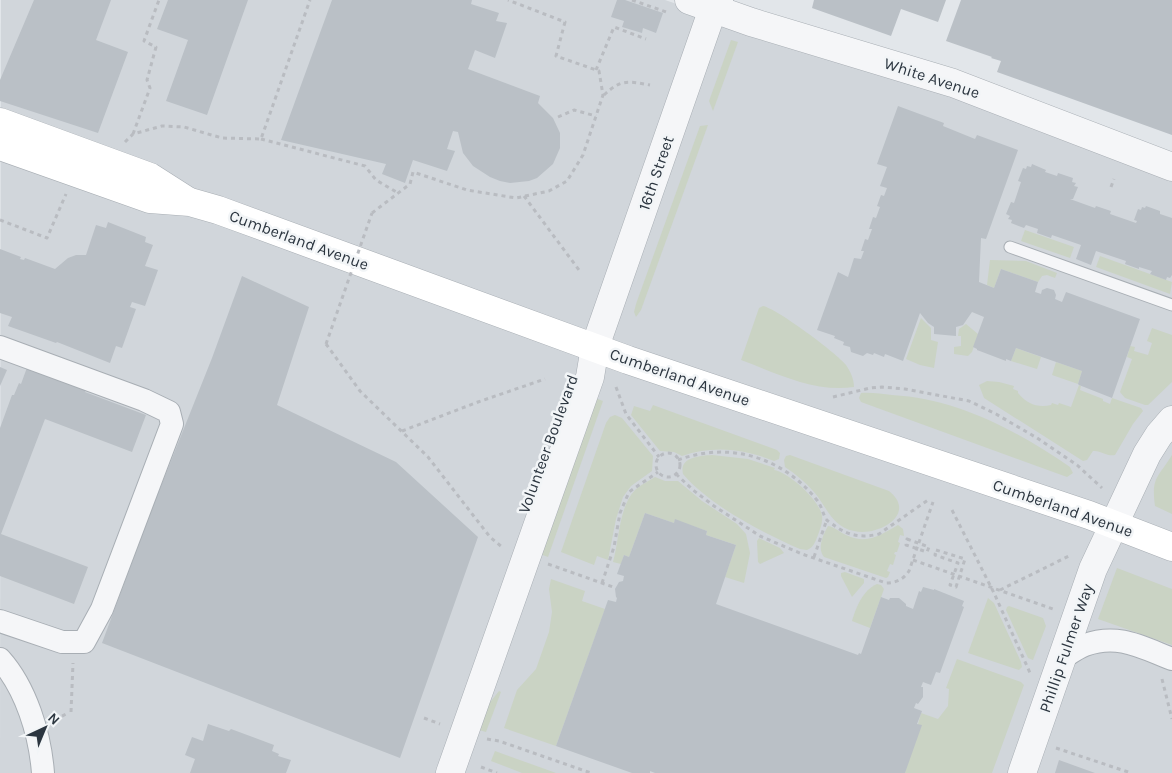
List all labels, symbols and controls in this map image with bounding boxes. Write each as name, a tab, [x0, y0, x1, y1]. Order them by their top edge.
street label: White Avenue	[882, 54, 982, 102]
street label: 16th Street	[634, 133, 678, 213]
street label: Cumberland Avenue	[227, 206, 371, 274]
street label: Cumberland Avenue	[607, 344, 753, 410]
street label: Volunteer Boulevard	[514, 372, 582, 516]
street label: Cumberland Avenue	[990, 475, 1136, 541]
street label: Phillip Fulmer Way	[1035, 581, 1097, 715]
north arrow	[20, 703, 70, 753]
text: N	[44, 709, 63, 729]

